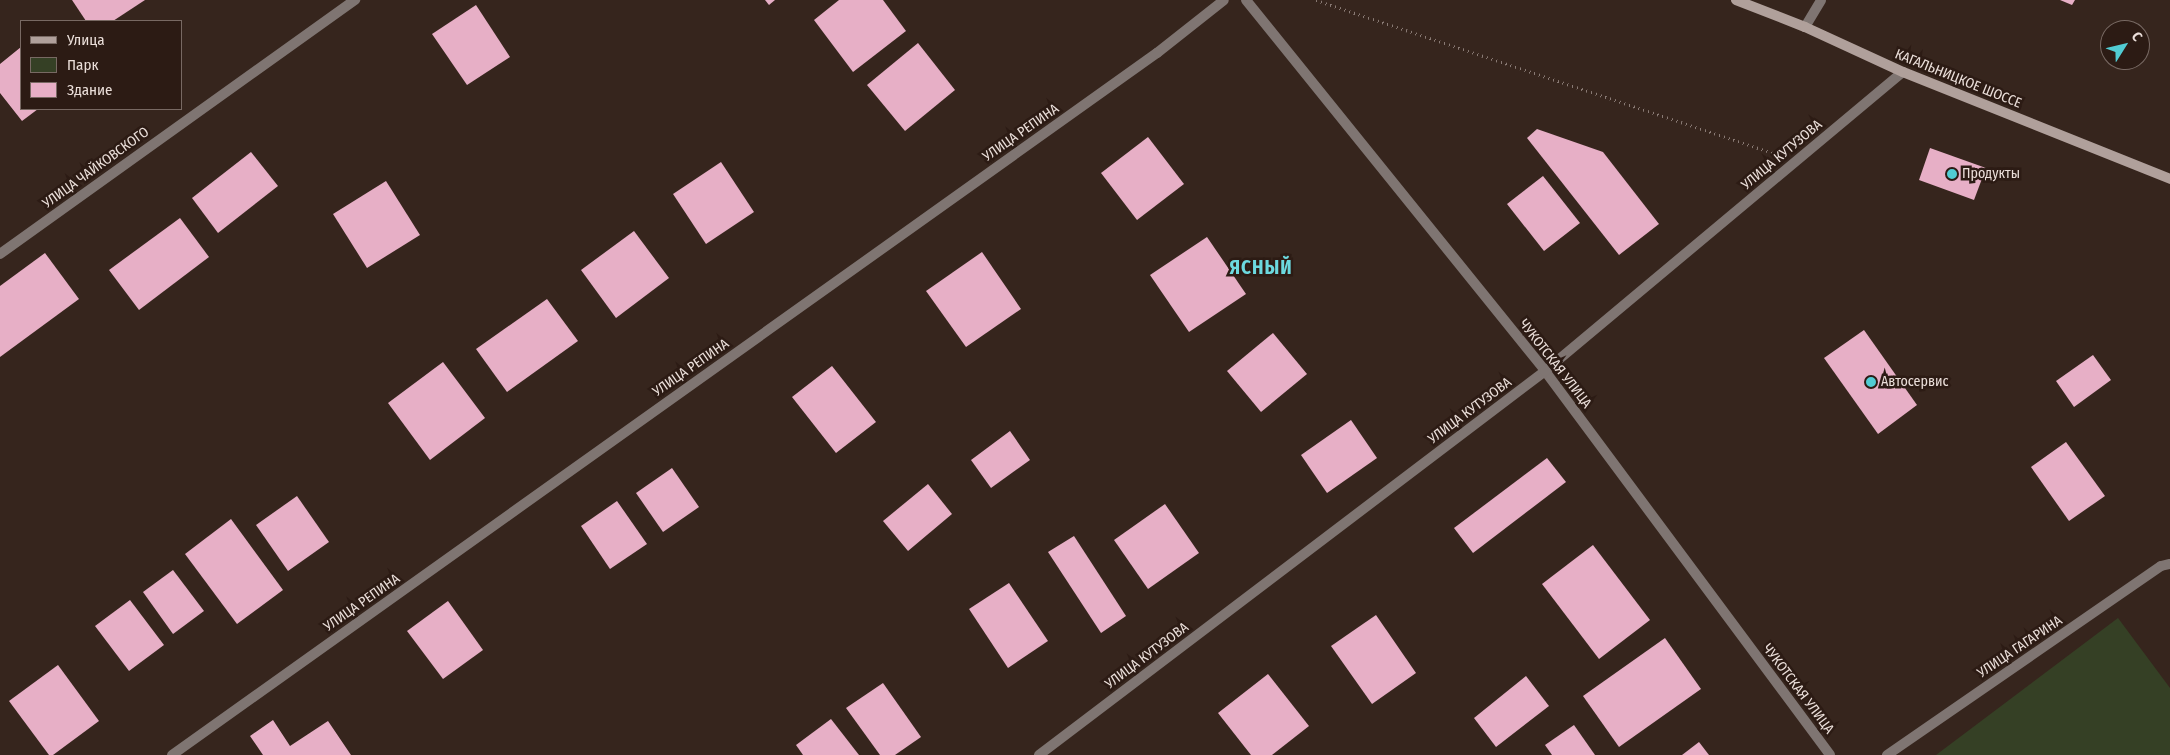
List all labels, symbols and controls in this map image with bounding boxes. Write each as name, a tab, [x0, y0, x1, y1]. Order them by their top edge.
legend	[20, 20, 182, 110]
north arrow	[2100, 20, 2150, 70]
text: С	[2128, 29, 2146, 44]
text: Улица	[67, 31, 105, 49]
street label: КАГАЛЬНИЦКОЕ ШОССЕ	[1892, 46, 2024, 112]
text: Парк	[67, 56, 98, 74]
text: Здание	[67, 81, 113, 99]
street label: УЛИЦА РЕПИНА	[980, 101, 1062, 165]
street label: УЛИЦА КУТУЗОВА	[1738, 116, 1826, 194]
street label: УЛИЦА ЧАЙКОВСКОГО	[40, 124, 152, 212]
place label: Продукты	[1962, 166, 2020, 182]
marker: Продукты	[1946, 168, 1958, 180]
district label: ЯСНЫЙ	[1229, 257, 1293, 279]
street label: ЧУКОТСКАЯ УЛИЦА	[1515, 316, 1595, 412]
street label: УЛИЦА РЕПИНА	[650, 336, 732, 400]
street label: УЛИЦА КУТУЗОВА	[1425, 374, 1515, 448]
place label: Автосервис	[1881, 374, 1948, 390]
marker: Автосервис	[1865, 376, 1877, 388]
street label: УЛИЦА РЕПИНА	[321, 571, 403, 635]
street label: УЛИЦА ГАГАРИНА	[1974, 612, 2066, 682]
street label: УЛИЦА КУТУЗОВА	[1102, 619, 1192, 693]
street label: ЧУКОТСКАЯ УЛИЦА	[1759, 641, 1837, 737]

